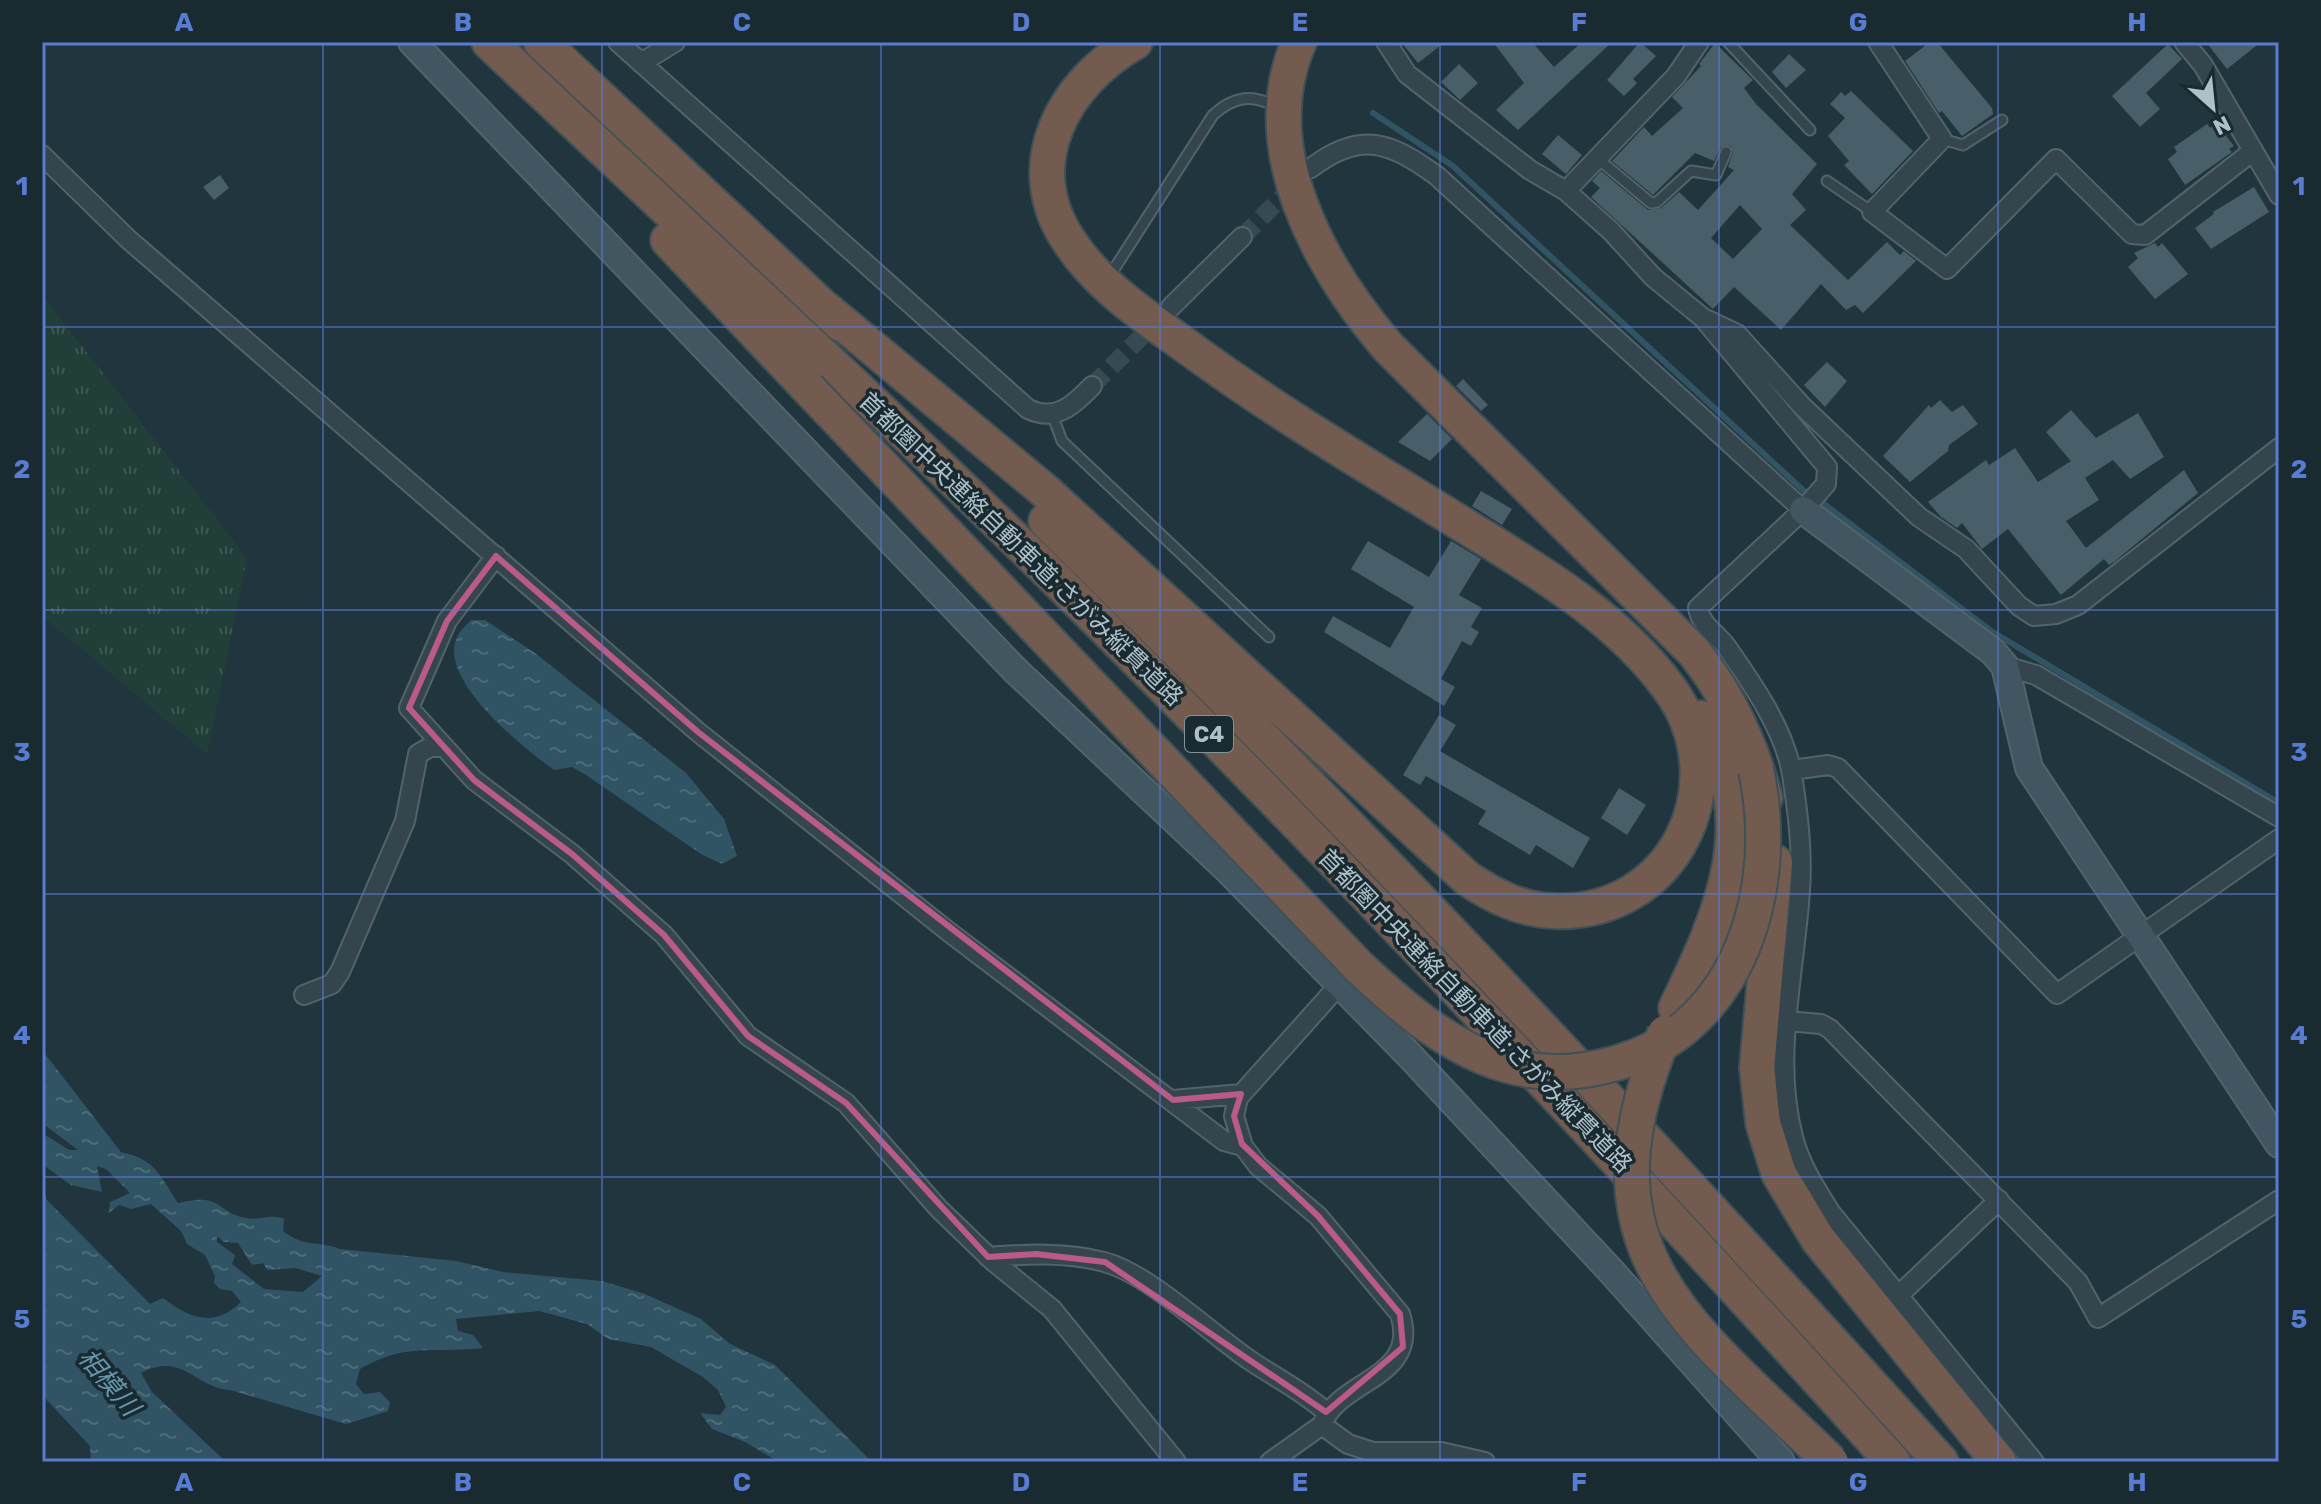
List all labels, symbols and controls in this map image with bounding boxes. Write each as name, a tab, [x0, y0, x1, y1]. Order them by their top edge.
text: A	[175, 7, 194, 38]
text: B	[454, 7, 472, 38]
text: C	[733, 7, 751, 38]
text: D	[1012, 7, 1030, 38]
text: E	[1292, 7, 1308, 38]
text: F	[1571, 7, 1587, 38]
text: G	[1849, 7, 1867, 38]
text: H	[2127, 7, 2147, 38]
north arrow	[2173, 68, 2253, 148]
text: N	[2209, 110, 2235, 141]
text: 1	[16, 171, 28, 202]
text: 1	[2293, 171, 2305, 202]
street label: 首都圏中央連絡自動車道;さがみ縦貫道路	[854, 387, 1188, 711]
text: 2	[14, 454, 30, 485]
text: 2	[2291, 454, 2307, 485]
road number: C4	[1185, 716, 1233, 752]
text: 3	[13, 737, 31, 768]
text: 3	[2290, 737, 2308, 768]
street label: 首都圏中央連絡自動車道;さがみ縦貫道路	[1313, 844, 1637, 1178]
text: 4	[13, 1020, 31, 1051]
text: 4	[2290, 1020, 2308, 1051]
text: 5	[14, 1304, 30, 1335]
text: 5	[2291, 1304, 2307, 1335]
water label: 相模川	[72, 1342, 147, 1424]
text: A	[175, 1467, 194, 1498]
text: B	[454, 1467, 472, 1498]
text: C	[733, 1467, 751, 1498]
text: D	[1012, 1467, 1030, 1498]
text: E	[1292, 1467, 1308, 1498]
text: F	[1571, 1467, 1587, 1498]
text: G	[1849, 1467, 1867, 1498]
text: H	[2127, 1467, 2147, 1498]

